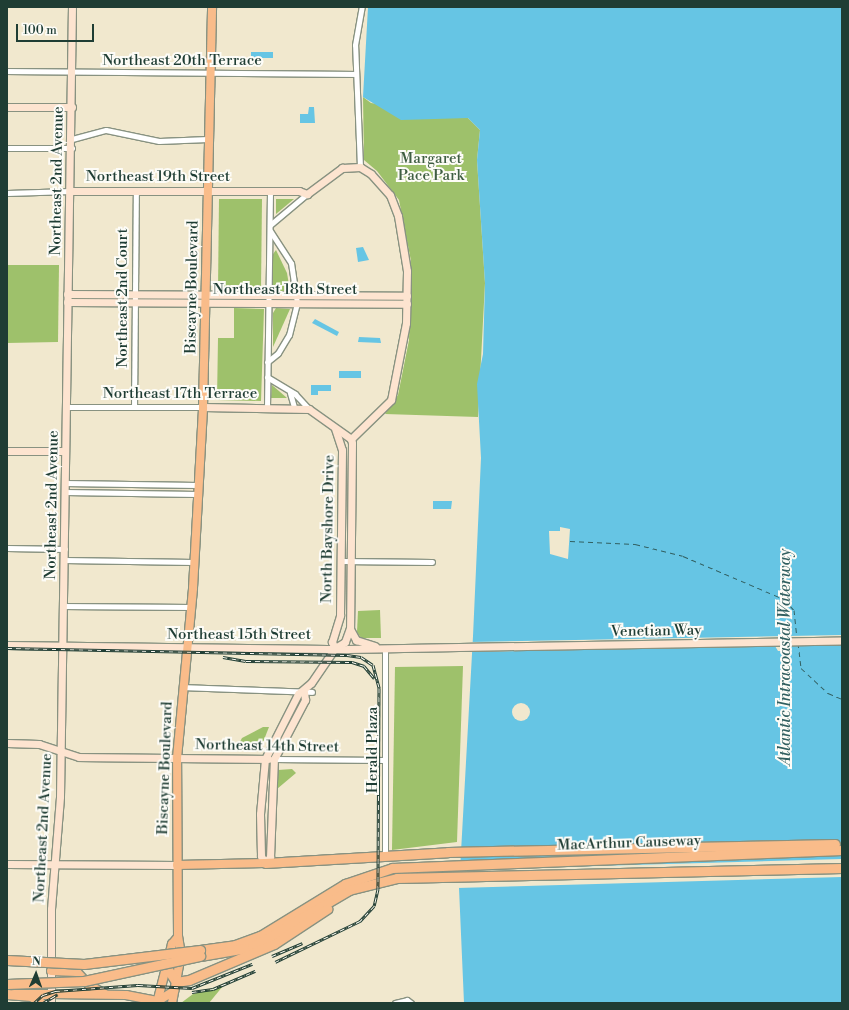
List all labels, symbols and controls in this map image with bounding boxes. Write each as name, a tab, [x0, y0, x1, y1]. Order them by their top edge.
scale bar	[18, 16, 96, 42]
text: 100 m	[23, 23, 57, 38]
street label: Northeast 20th Terrace	[102, 52, 262, 70]
street label: Northeast 2nd Avenue	[47, 106, 67, 256]
park label: Margaret Pace Park	[398, 149, 464, 184]
street label: Northeast 19th Street	[86, 168, 230, 186]
street label: Biscayne Boulevard	[182, 220, 202, 354]
street label: Northeast 2nd Court	[114, 228, 132, 368]
street label: Northeast 18th Street	[213, 281, 357, 299]
street label: Northeast 17th Terrace	[103, 385, 257, 403]
street label: Northeast 2nd Avenue	[42, 430, 62, 580]
street label: North Bayshore Drive	[318, 455, 338, 603]
water label: Atlantic Intracoastal Waterway	[775, 549, 795, 765]
street label: Venetian Way	[610, 621, 702, 641]
street label: Northeast 15th Street	[167, 626, 311, 644]
street label: Biscayne Boulevard	[154, 701, 176, 835]
street label: Herald Plaza	[364, 707, 382, 793]
street label: Northeast 14th Street	[195, 736, 339, 756]
street label: Northeast 2nd Avenue	[30, 753, 56, 903]
street label: MacArthur Causeway	[557, 831, 701, 855]
north arrow	[16, 954, 56, 994]
text: N	[32, 955, 41, 969]

